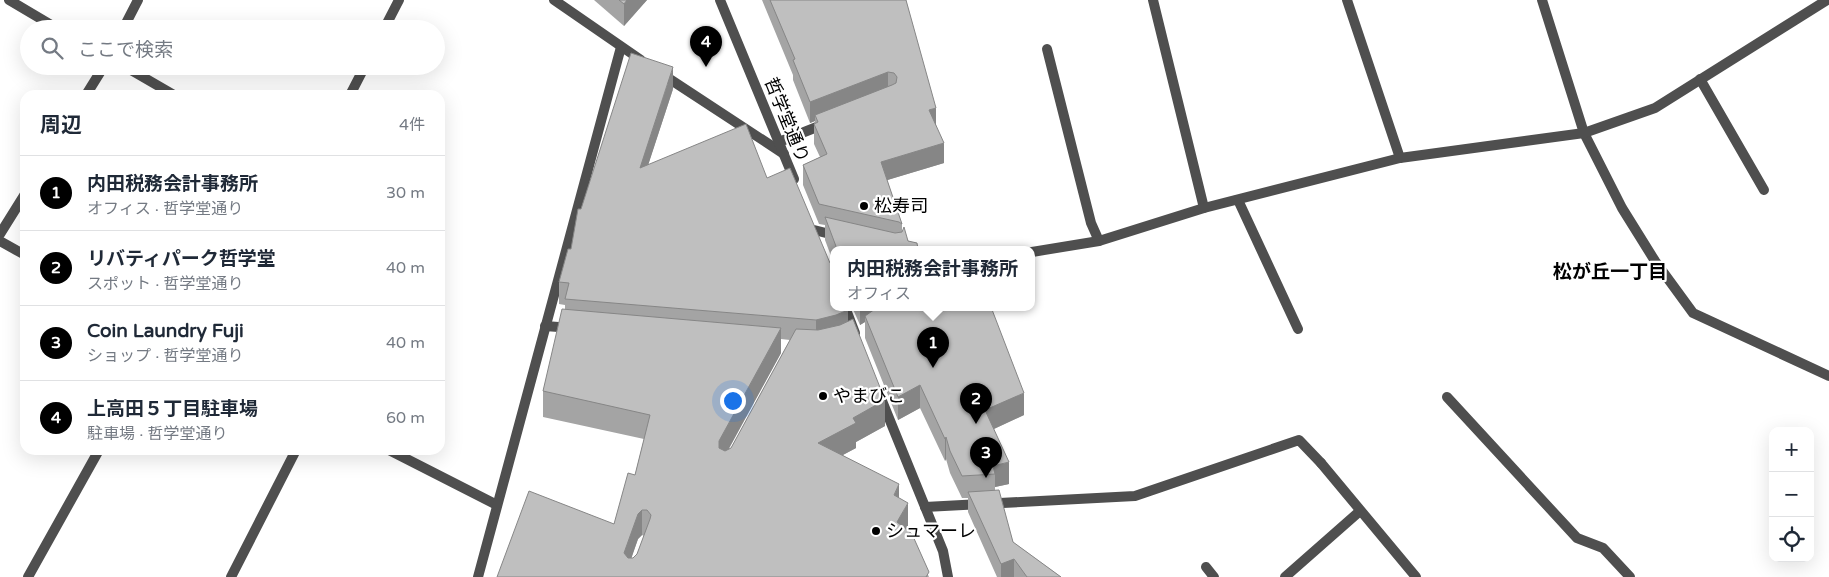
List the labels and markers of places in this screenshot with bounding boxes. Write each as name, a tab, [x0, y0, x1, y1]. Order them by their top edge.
pin: 4	[690, 26, 722, 67]
place label: 松寿司	[874, 195, 928, 217]
marker: 松寿司	[858, 200, 870, 212]
pin: 1	[917, 327, 949, 368]
pin: 2	[960, 383, 992, 424]
place label: やまびこ	[833, 385, 905, 407]
marker: やまびこ	[817, 390, 829, 402]
pin: 3	[970, 437, 1002, 478]
place label: シュマーレ	[886, 520, 976, 542]
marker: シュマーレ	[870, 525, 882, 537]

